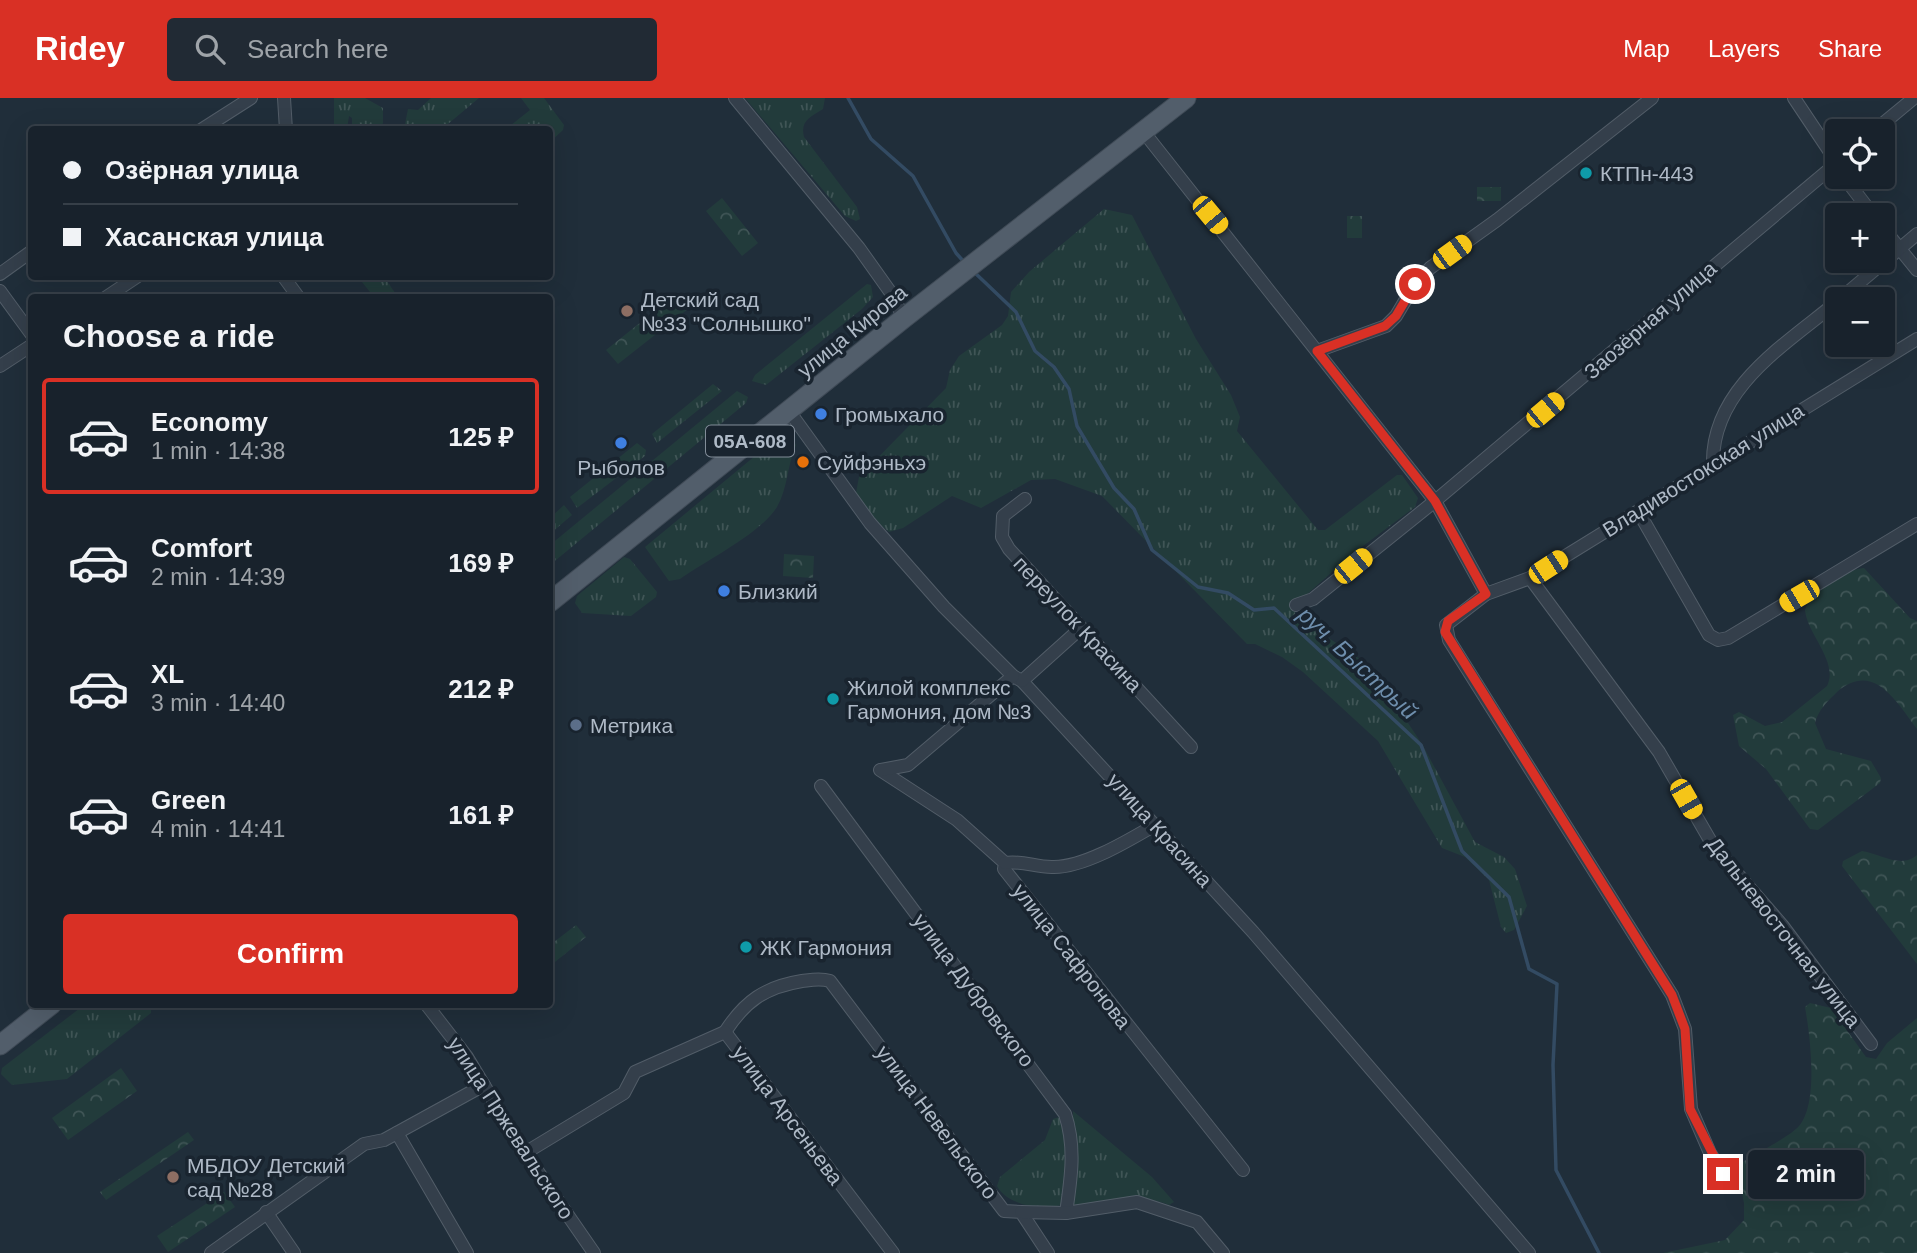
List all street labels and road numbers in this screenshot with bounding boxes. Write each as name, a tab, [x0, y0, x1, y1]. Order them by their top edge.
street label: Заозёрная улица	[1579, 256, 1721, 383]
street label: улица Кирова	[793, 280, 911, 382]
street label: Владивостокская улица	[1598, 399, 1808, 541]
road number: 05А-608	[706, 426, 794, 456]
street label: переулок Красина	[1009, 552, 1147, 697]
street label: улица Красина	[1103, 769, 1217, 892]
street label: Дальневосточная улица	[1703, 832, 1866, 1032]
street label: улица Сафронова	[1008, 879, 1136, 1033]
street label: улица Дубровского	[909, 909, 1039, 1071]
street label: улица Пржевальского	[444, 1033, 578, 1223]
street label: улица Арсеньева	[728, 1041, 848, 1189]
street label: улица Невельского	[872, 1041, 1002, 1203]

